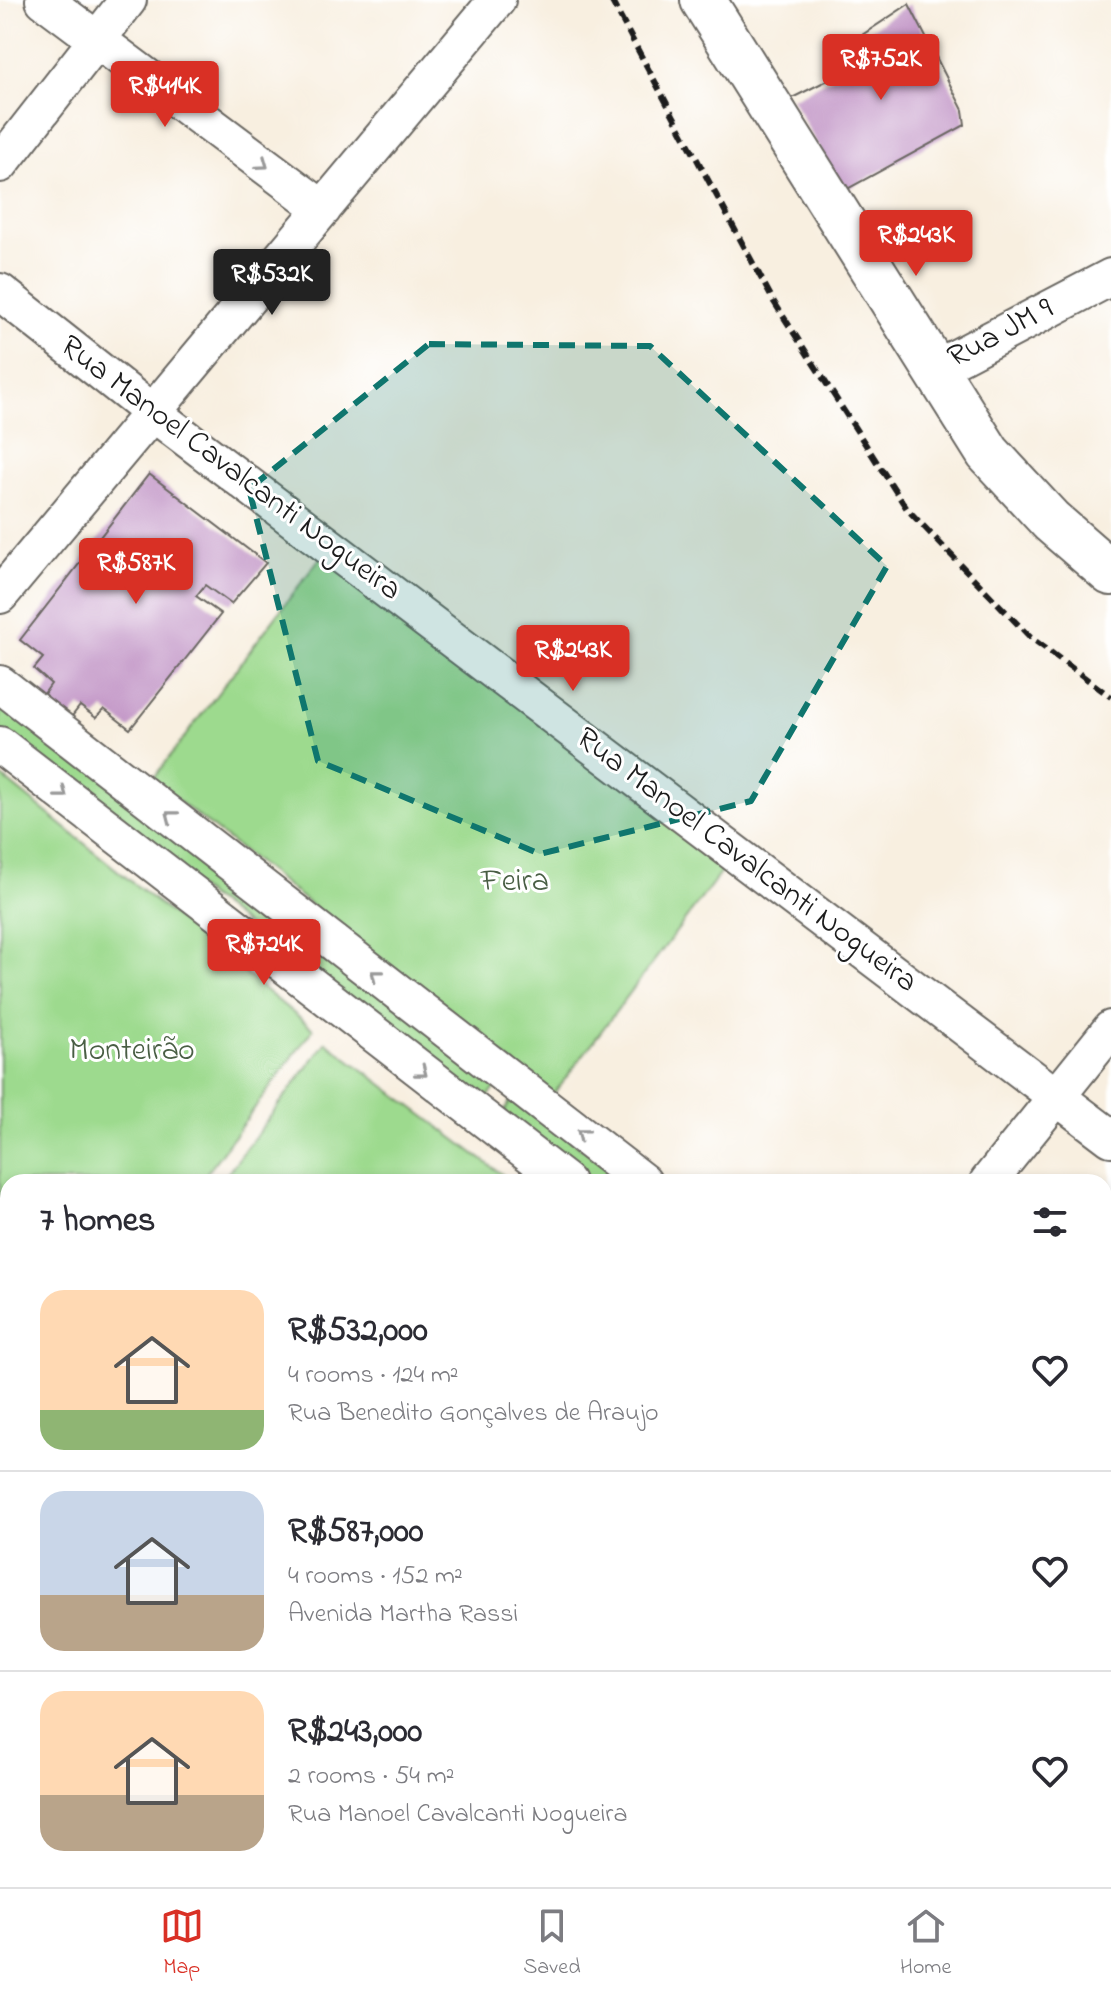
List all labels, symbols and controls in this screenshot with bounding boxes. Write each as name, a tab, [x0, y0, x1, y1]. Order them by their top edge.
pin: R$752K	[816, 34, 946, 102]
text: R$752K	[840, 41, 922, 79]
pin: R$414K	[100, 61, 230, 129]
text: R$414K	[129, 68, 201, 106]
one-way arrow	[255, 155, 269, 169]
pin: R$243K	[851, 210, 981, 278]
text: R$243K	[877, 217, 955, 255]
pin: R$532K	[207, 249, 337, 317]
text: R$532K	[231, 256, 313, 294]
street label: Rua JM 9	[940, 286, 1063, 381]
street label: Rua Manoel Cavalcanti Nogueira	[49, 325, 411, 613]
pin: R$587K	[71, 538, 201, 606]
text: R$587K	[97, 545, 175, 583]
pin: R$243K	[508, 625, 638, 693]
text: R$243K	[534, 632, 612, 670]
street label: Rua Manoel Cavalcanti Nogueira	[565, 717, 927, 1005]
one-way arrow	[53, 783, 68, 797]
one-way arrow	[165, 811, 180, 825]
park label: Feira	[480, 859, 549, 906]
pin: R$724K	[199, 919, 329, 987]
text: R$724K	[225, 926, 303, 964]
one-way arrow	[370, 970, 385, 984]
park label: Monteirão	[69, 1028, 195, 1075]
one-way arrow	[413, 1062, 428, 1076]
one-way arrow	[576, 1130, 591, 1144]
text: 7 homes	[40, 1197, 155, 1247]
icon: filters	[1028, 1200, 1072, 1244]
text: R$532,000	[288, 1307, 428, 1357]
icon: home	[104, 1322, 200, 1418]
icon: heart	[1028, 1348, 1072, 1392]
text: 4 rooms · 124 m²	[288, 1357, 459, 1395]
text: Rua Benedito Gonçalves de Araujo	[288, 1395, 659, 1433]
text: R$587,000	[288, 1508, 424, 1558]
icon: home	[104, 1523, 200, 1619]
icon: heart	[1028, 1549, 1072, 1593]
text: 4 rooms · 152 m²	[288, 1558, 463, 1596]
text: Avenida Martha Rassi	[288, 1596, 518, 1634]
text: R$243,000	[288, 1708, 422, 1758]
icon: home	[104, 1723, 200, 1819]
icon: heart	[1028, 1749, 1072, 1793]
text: 2 rooms · 54 m²	[288, 1758, 454, 1796]
text: Rua Manoel Cavalcanti Nogueira	[288, 1796, 627, 1834]
tab: Map	[160, 1904, 204, 1984]
tab: Saved	[523, 1904, 581, 1984]
tab: Home	[900, 1904, 951, 1984]

